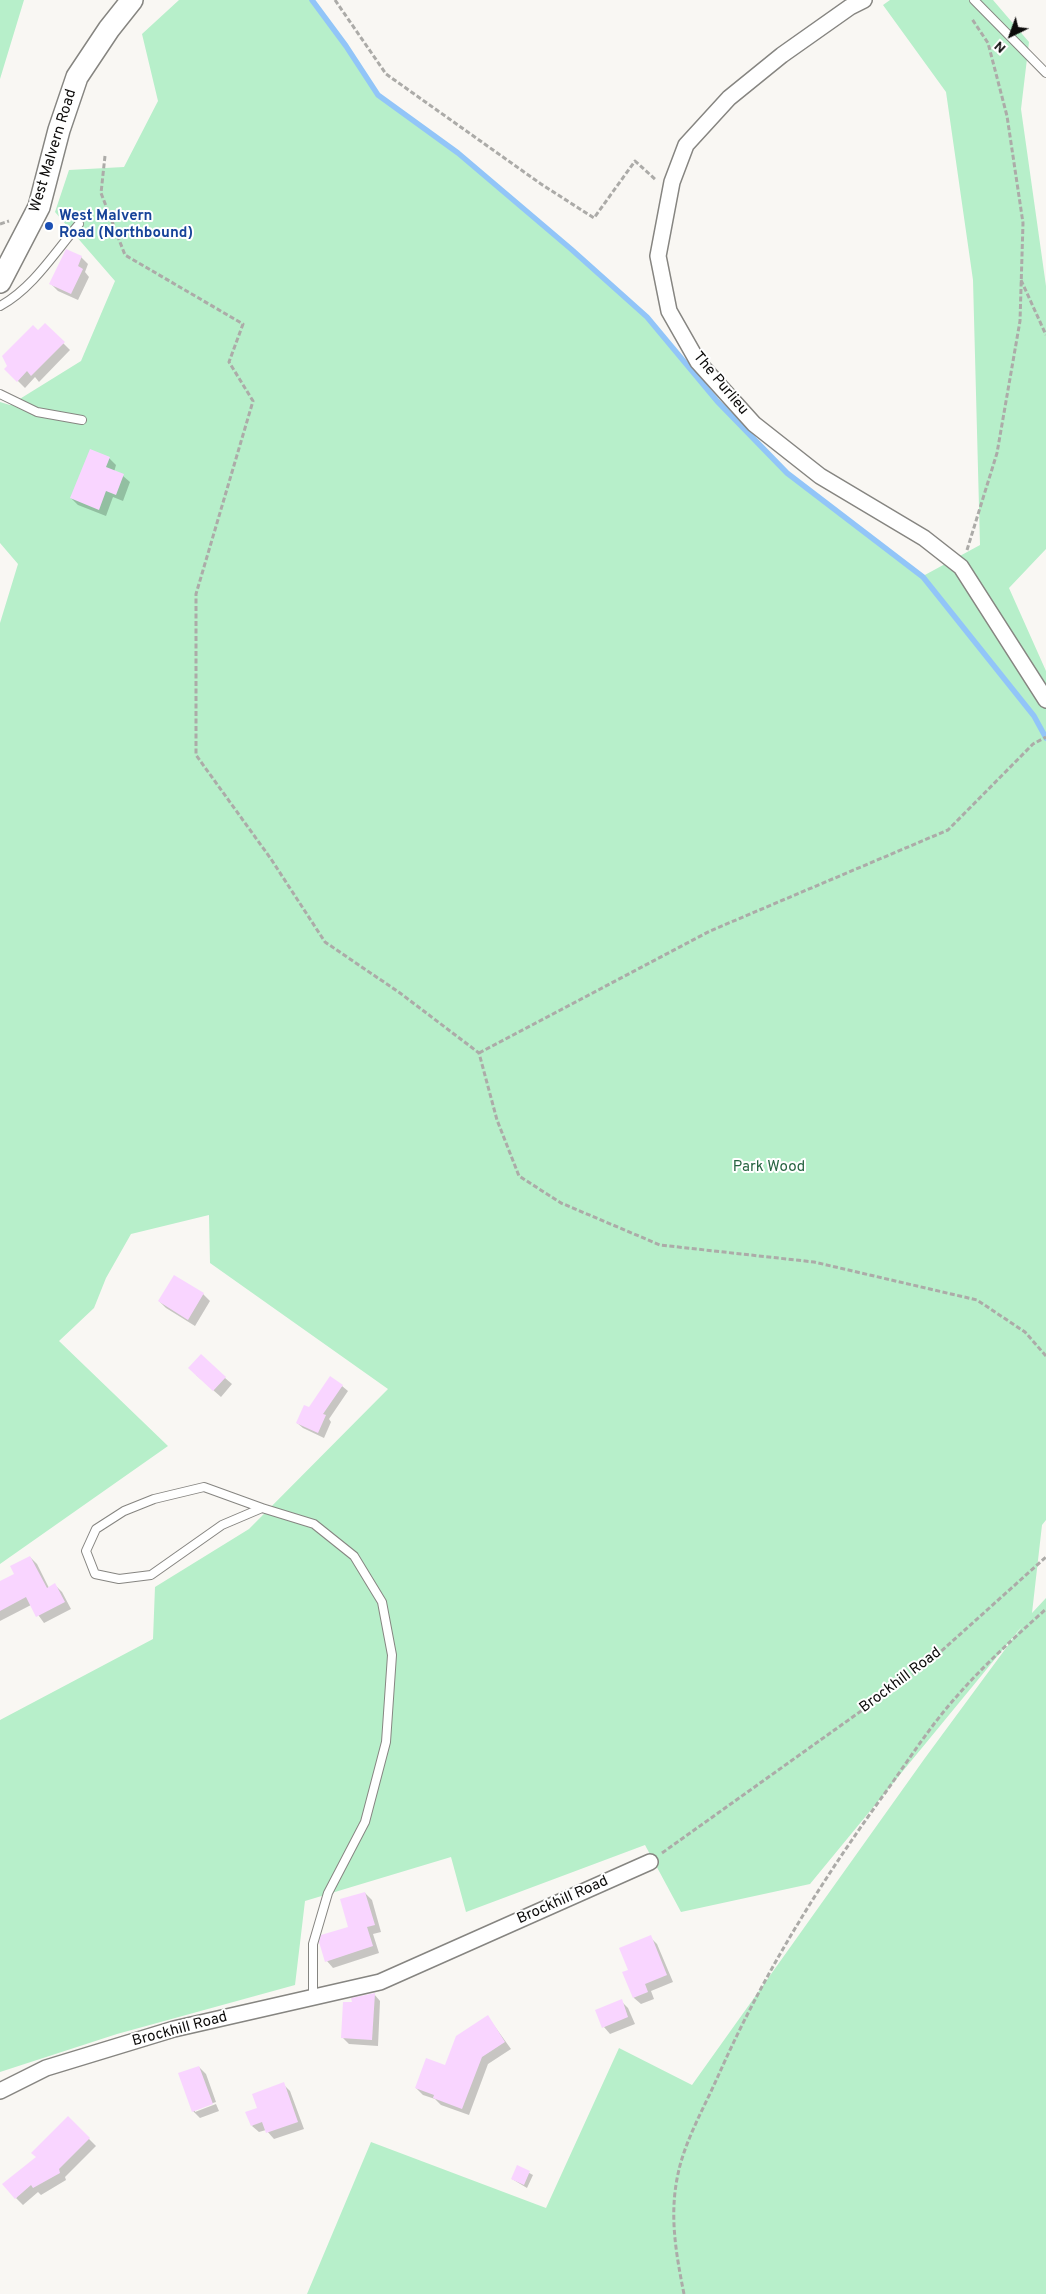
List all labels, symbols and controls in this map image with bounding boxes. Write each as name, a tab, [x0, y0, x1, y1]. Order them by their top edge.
north arrow	[986, 10, 1036, 60]
text: N	[991, 37, 1010, 56]
street label: West Malvern Road	[27, 87, 81, 215]
place label: West Malvern Road (Northbound)	[59, 208, 193, 243]
marker: West Malvern Road (Northbound)	[43, 220, 55, 232]
street label: The Purlieu	[688, 349, 752, 419]
park label: Park Wood	[733, 1159, 805, 1177]
street label: Brockhill Road	[857, 1644, 945, 1718]
street label: Brockhill Road	[515, 1873, 611, 1929]
street label: Brockhill Road	[130, 2009, 230, 2051]

